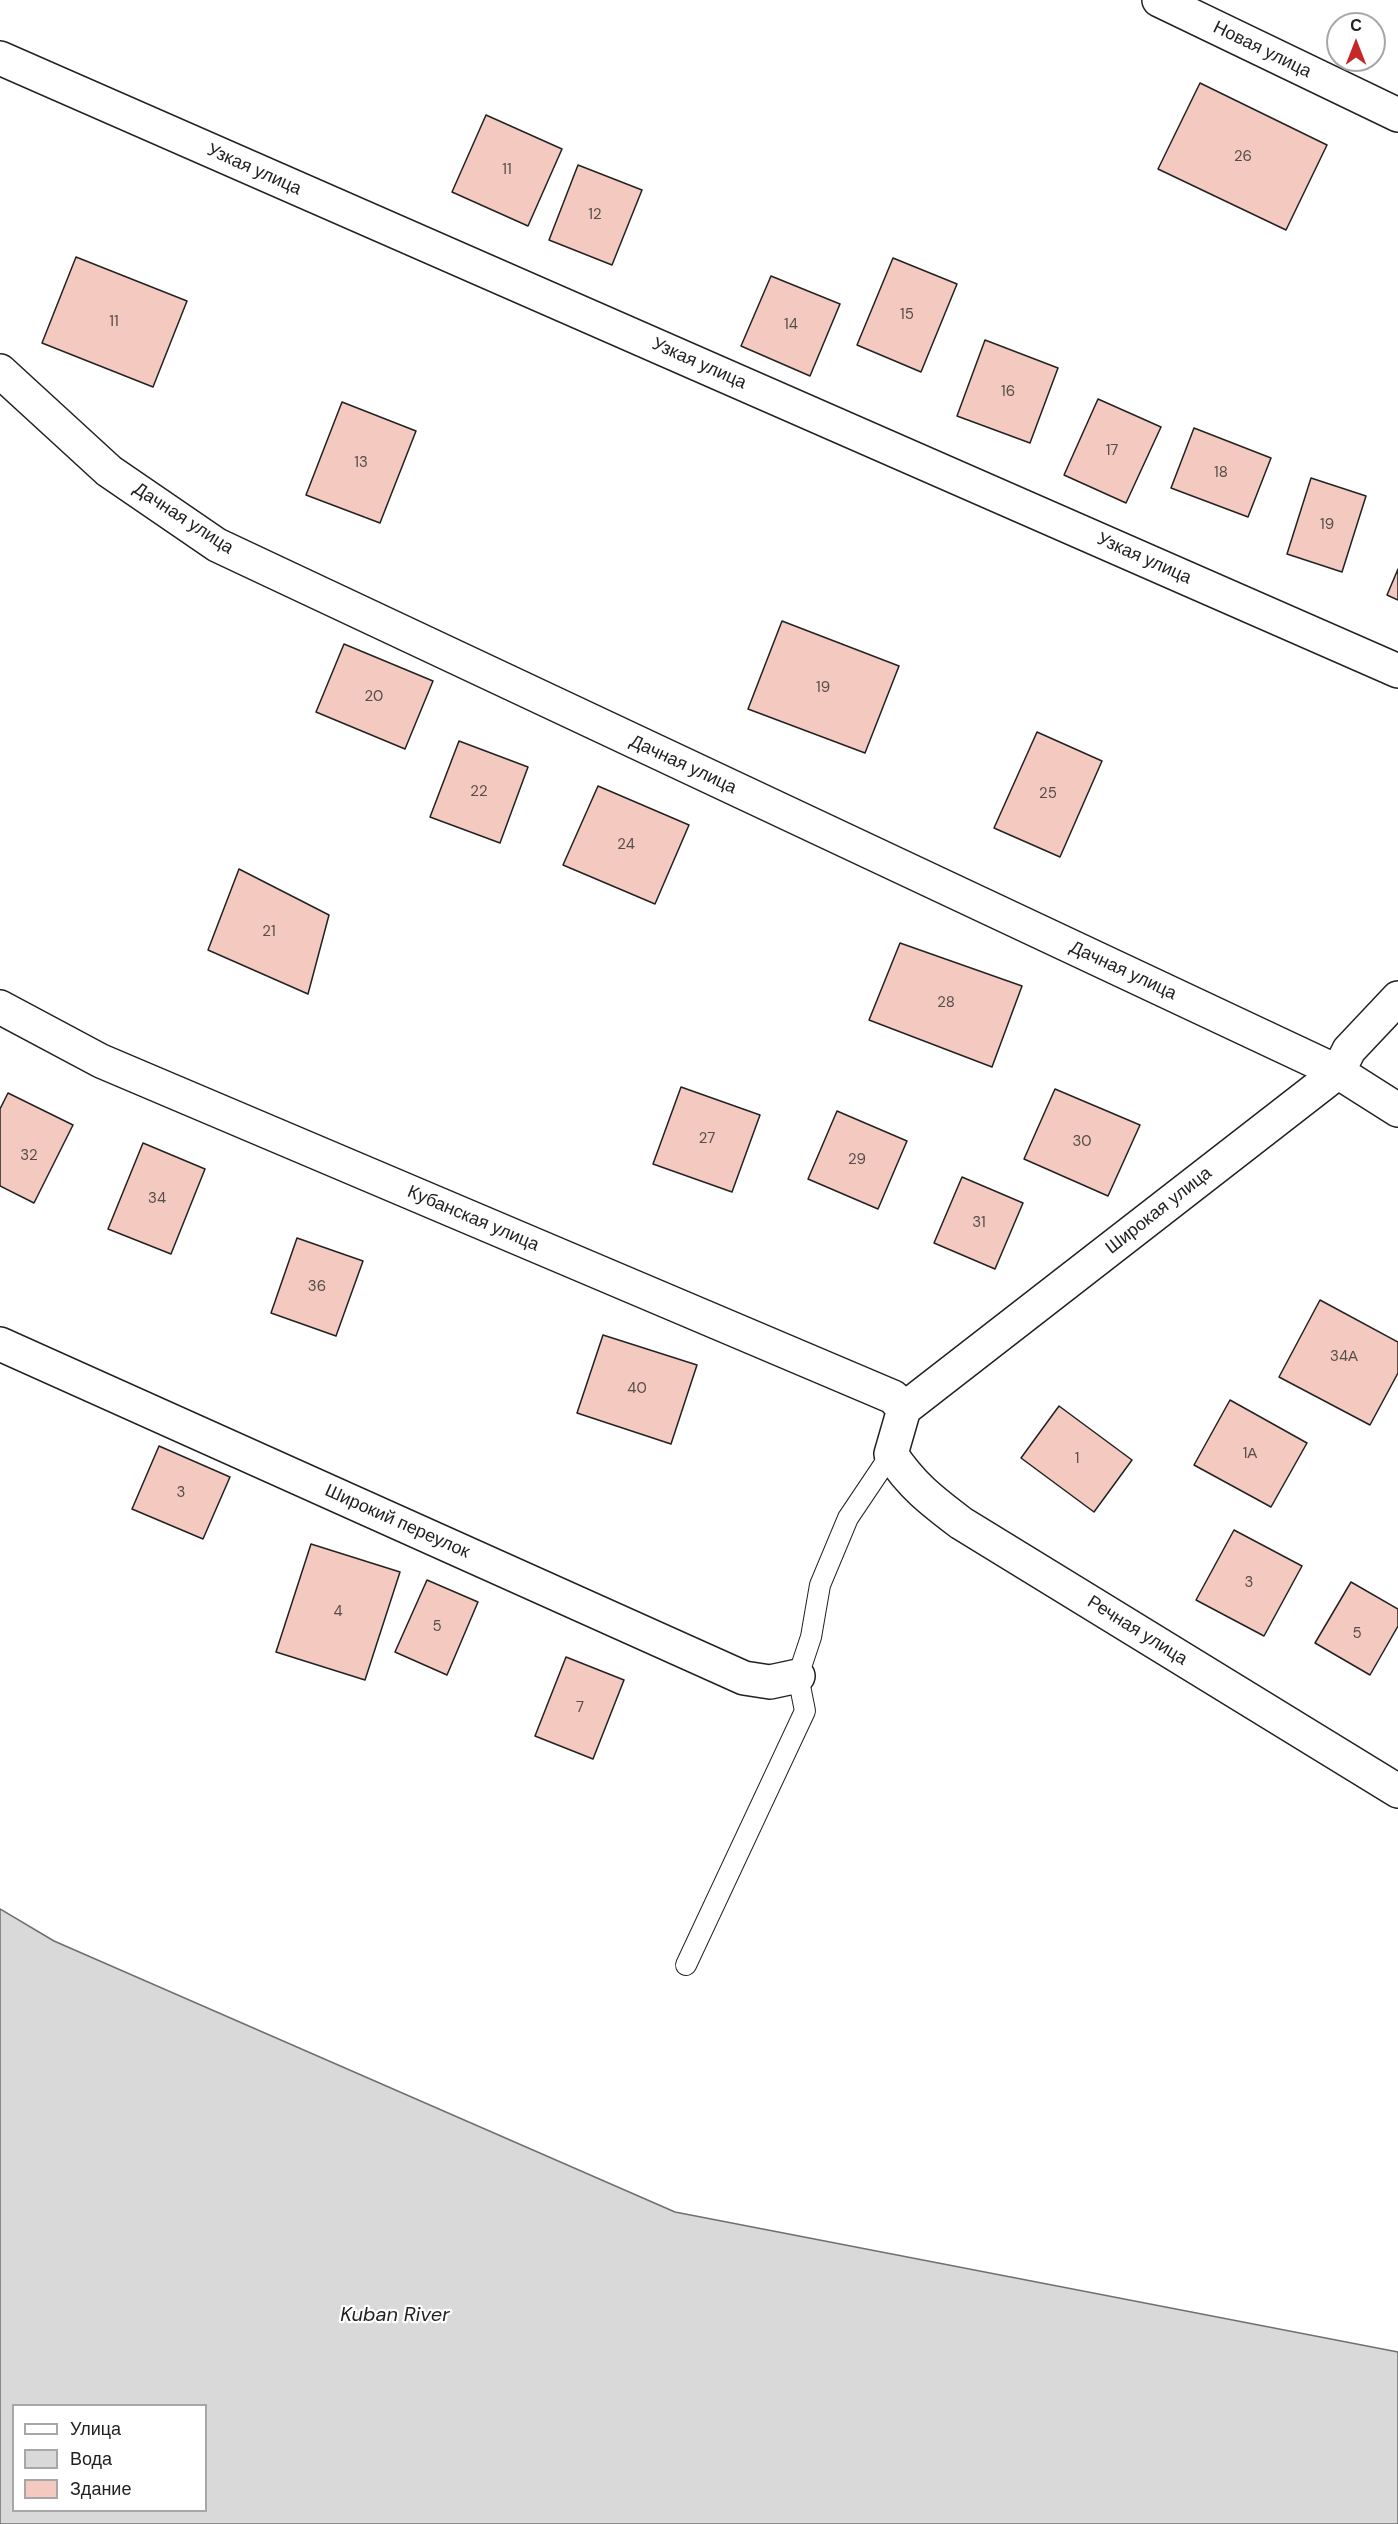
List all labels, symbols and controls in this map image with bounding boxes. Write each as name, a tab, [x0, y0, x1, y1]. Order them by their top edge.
north arrow	[1326, 12, 1386, 72]
text: С	[1350, 15, 1362, 36]
street label: Новая улица	[1209, 17, 1315, 83]
street label: Узкая улица	[203, 140, 305, 200]
house number: 26	[1234, 148, 1252, 166]
house number: 11	[502, 161, 512, 179]
house number: 12	[588, 206, 602, 224]
house number: 15	[900, 306, 914, 324]
house number: 11	[109, 313, 119, 331]
house number: 14	[784, 316, 798, 334]
street label: Узкая улица	[648, 334, 750, 394]
house number: 16	[1001, 383, 1015, 401]
house number: 17	[1106, 442, 1118, 460]
house number: 13	[354, 454, 368, 472]
house number: 18	[1214, 464, 1228, 482]
street label: Дачная улица	[129, 479, 237, 559]
house number: 19	[1320, 516, 1334, 534]
street label: Узкая улица	[1093, 529, 1195, 589]
house number: 19	[816, 679, 830, 697]
house number: 20	[365, 688, 383, 706]
street label: Дачная улица	[626, 731, 740, 799]
house number: 22	[470, 783, 488, 801]
house number: 25	[1039, 785, 1057, 803]
house number: 24	[617, 836, 635, 854]
house number: 21	[262, 923, 276, 941]
street label: Дачная улица	[1066, 937, 1180, 1005]
house number: 28	[937, 994, 955, 1012]
house number: 27	[699, 1130, 715, 1148]
house number: 30	[1072, 1133, 1092, 1151]
house number: 32	[20, 1147, 38, 1165]
house number: 29	[848, 1151, 866, 1169]
street label: Широкая улица	[1102, 1163, 1216, 1259]
street label: Кубанская улица	[404, 1182, 542, 1256]
house number: 34	[148, 1190, 166, 1208]
house number: 31	[972, 1214, 986, 1232]
house number: 36	[308, 1278, 326, 1296]
house number: 34А	[1330, 1348, 1358, 1366]
house number: 40	[627, 1380, 647, 1398]
house number: 1А	[1243, 1445, 1257, 1463]
house number: 1	[1075, 1450, 1079, 1468]
street label: Широкий переулок	[321, 1480, 473, 1564]
house number: 3	[177, 1484, 185, 1502]
house number: 3	[1245, 1574, 1253, 1592]
street label: Речная улица	[1083, 1592, 1191, 1670]
house number: 4	[333, 1603, 343, 1621]
house number: 5	[432, 1618, 442, 1636]
house number: 5	[1352, 1625, 1362, 1643]
house number: 7	[576, 1699, 584, 1717]
water label: Kuban River	[340, 2304, 450, 2328]
legend	[12, 2404, 207, 2512]
text: Улица	[70, 2417, 121, 2441]
text: Вода	[70, 2447, 112, 2471]
text: Здание	[70, 2477, 131, 2501]

